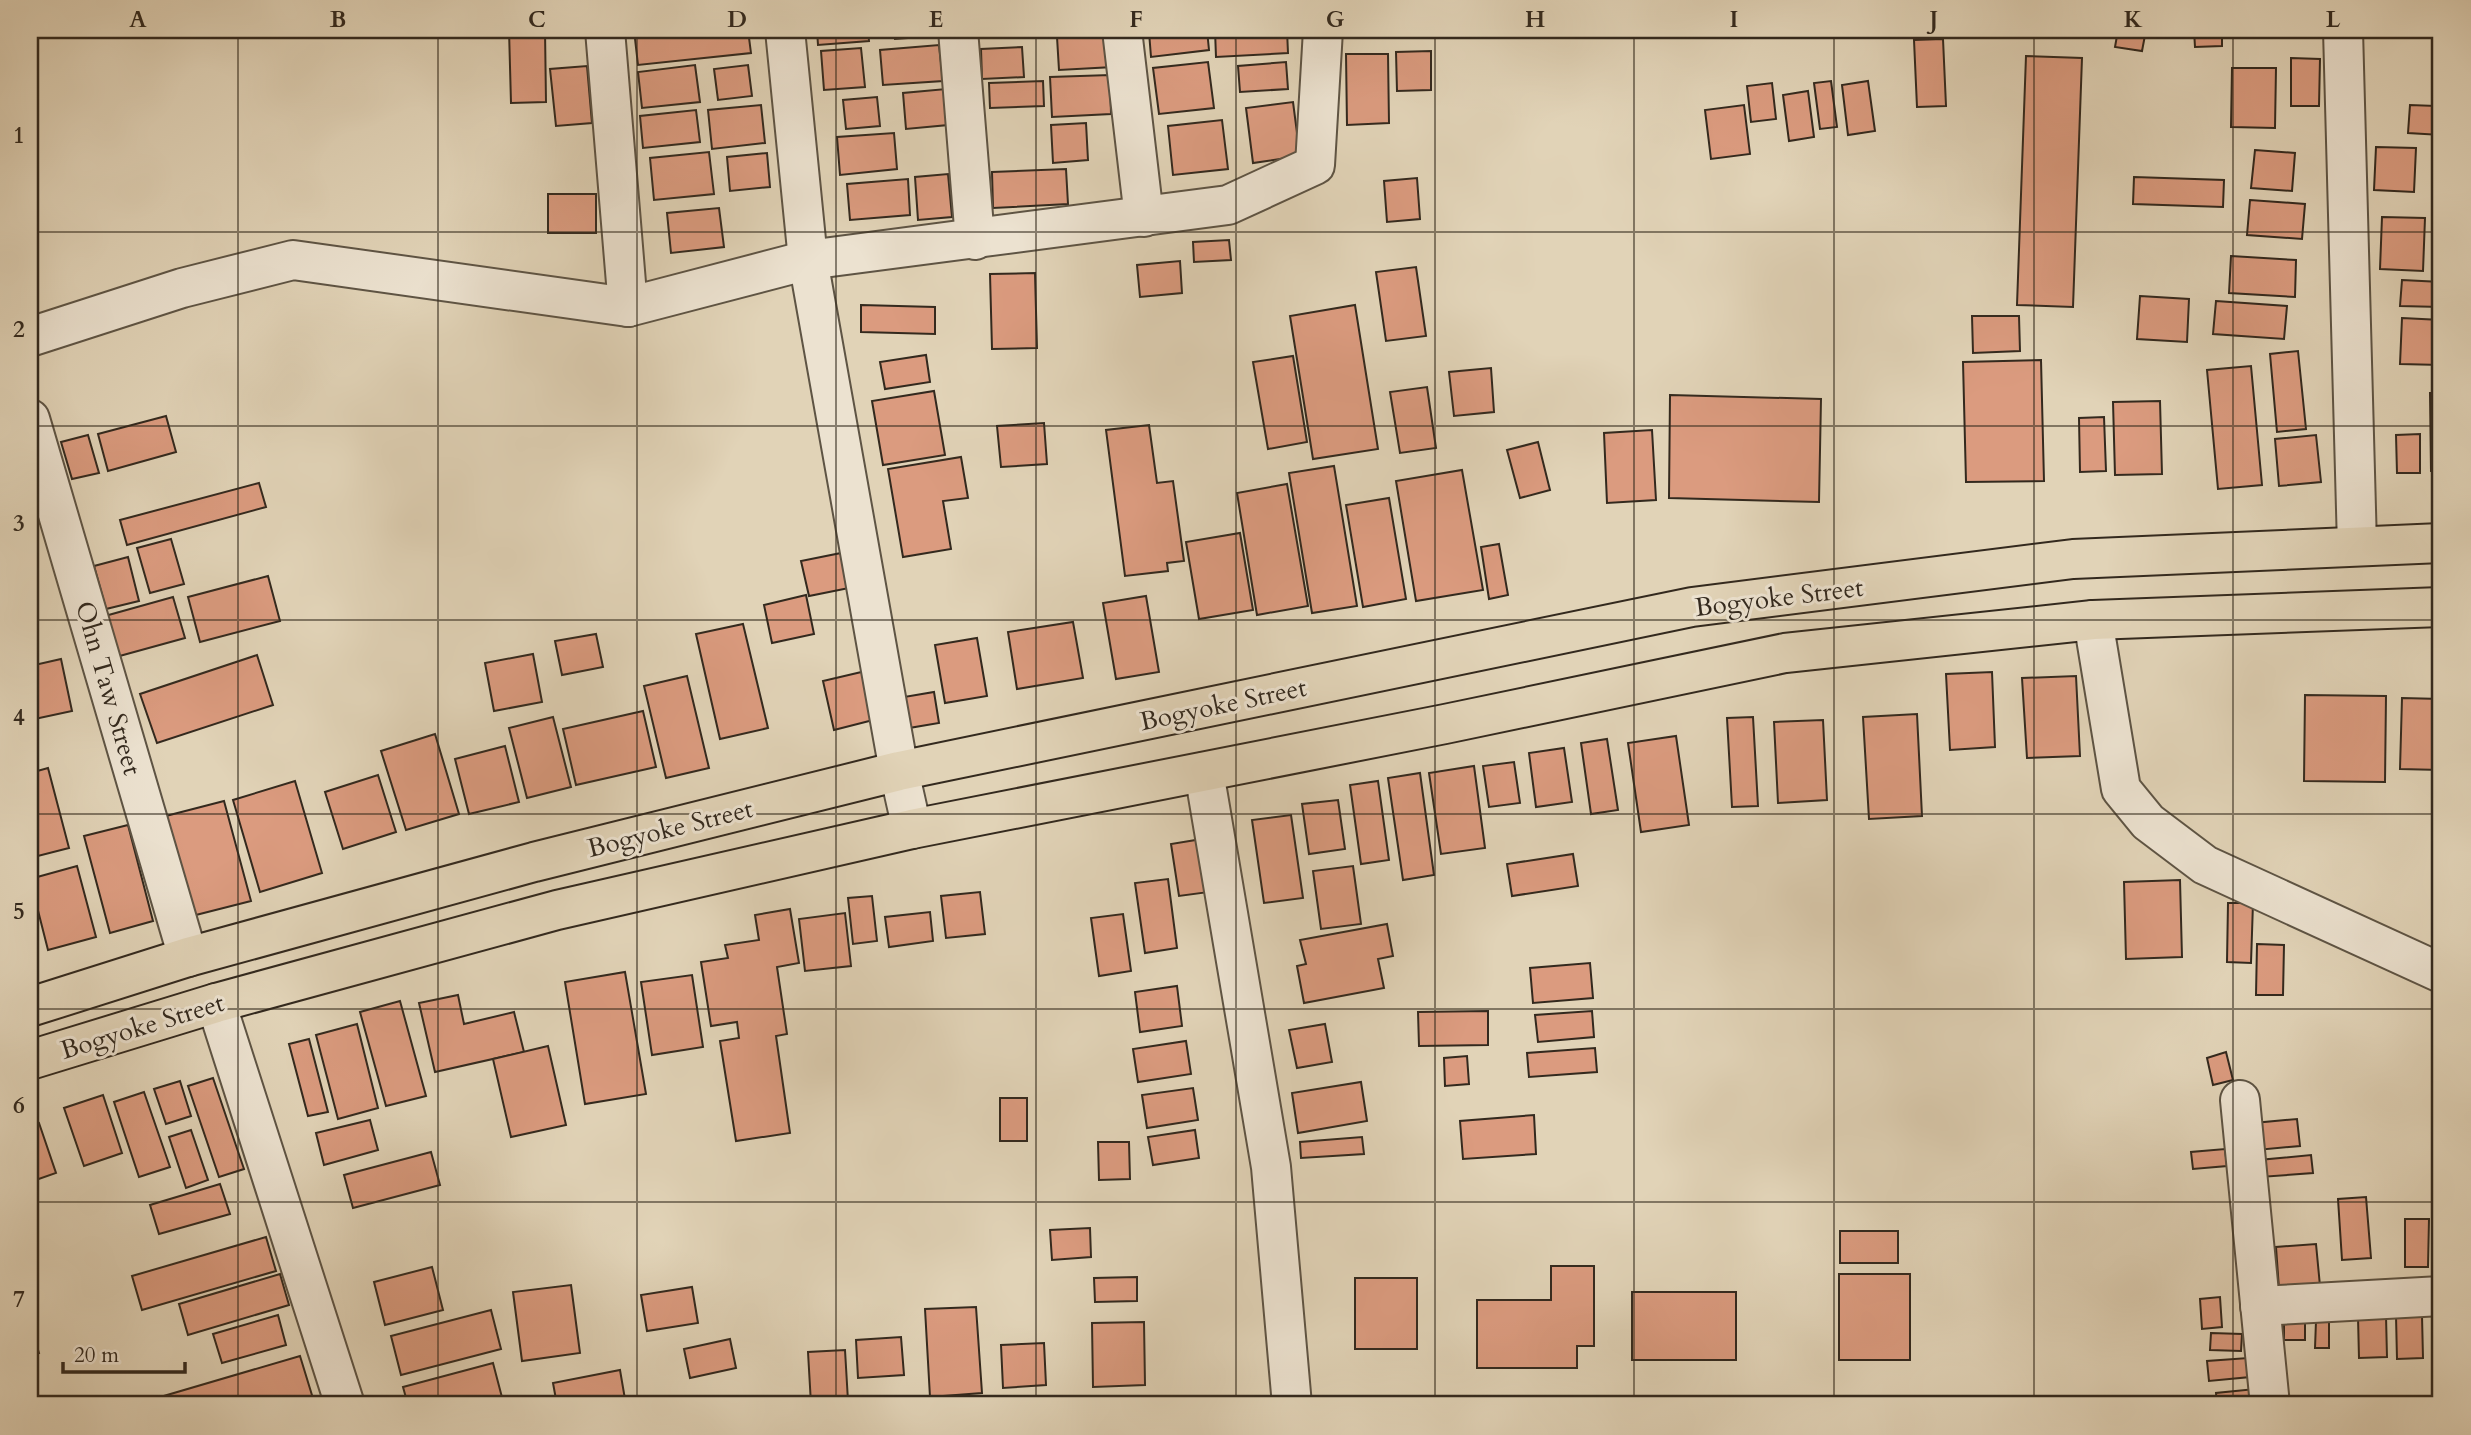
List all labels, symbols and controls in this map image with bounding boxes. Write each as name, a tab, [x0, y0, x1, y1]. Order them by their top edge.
text: A	[129, 4, 147, 35]
text: B	[330, 4, 346, 35]
text: C	[528, 4, 546, 35]
text: D	[727, 4, 747, 35]
text: E	[929, 4, 943, 35]
text: F	[1129, 4, 1143, 35]
text: G	[1326, 4, 1345, 35]
text: H	[1525, 4, 1545, 35]
text: I	[1730, 4, 1738, 35]
text: J	[1927, 4, 1938, 35]
text: K	[2124, 4, 2143, 35]
text: L	[2326, 4, 2341, 35]
text: 1	[13, 120, 25, 151]
text: 2	[13, 314, 25, 345]
text: 3	[13, 508, 25, 539]
street label: Bogyoke Street	[1693, 570, 1865, 625]
street label: Ohn Taw Street	[67, 597, 150, 779]
street label: Bogyoke Street	[1137, 670, 1310, 739]
text: 4	[13, 702, 25, 733]
street label: Bogyoke Street	[584, 791, 757, 866]
text: 5	[13, 896, 25, 927]
street label: Bogyoke Street	[56, 985, 228, 1068]
text: 6	[13, 1090, 25, 1121]
text: 7	[13, 1284, 25, 1315]
scale bar	[63, 1330, 186, 1374]
text: 20 m	[74, 1341, 119, 1370]

